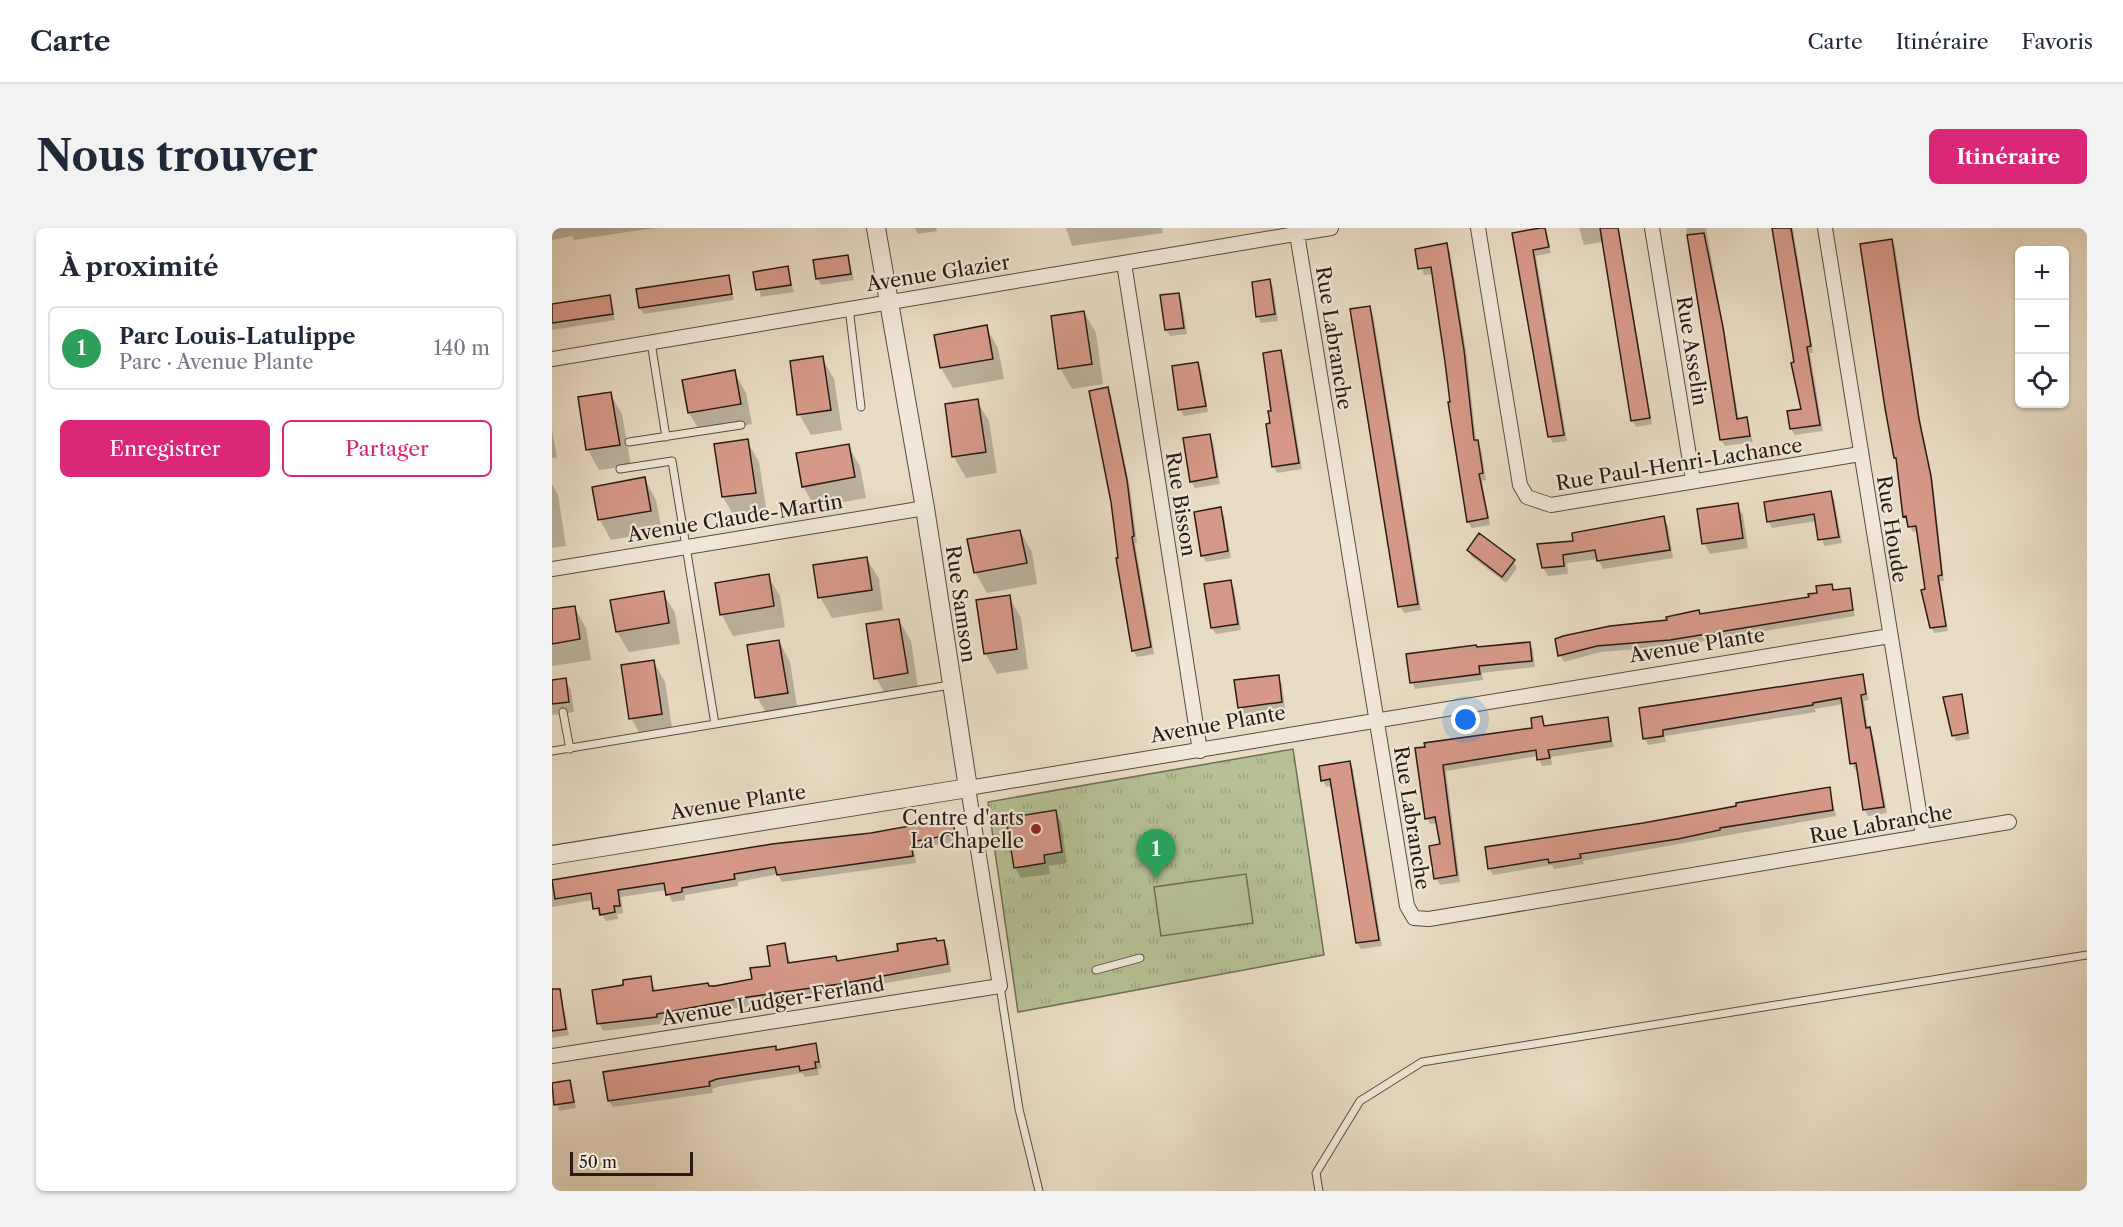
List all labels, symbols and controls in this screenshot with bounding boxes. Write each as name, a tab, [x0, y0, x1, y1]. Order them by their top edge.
text: Carte	[30, 24, 110, 58]
text: Carte	[1807, 29, 1863, 54]
text: Itinéraire	[1896, 29, 1989, 54]
text: Favoris	[2022, 29, 2093, 54]
button: Itinéraire	[1929, 129, 2087, 184]
text: Nous trouver	[36, 130, 318, 182]
map controls	[2015, 246, 2069, 408]
button: +	[2015, 246, 2069, 300]
street label: Avenue Glazier	[864, 250, 1012, 296]
text: À proximité	[60, 251, 219, 283]
street label: Rue Labranche	[1311, 265, 1357, 411]
street label: Rue Asselin	[1671, 294, 1713, 408]
button: −	[2015, 300, 2069, 354]
text: Parc Louis-Latulippe	[119, 323, 355, 350]
text: 1	[77, 336, 86, 360]
text: 140 m	[433, 336, 490, 360]
text: Parc · Avenue Plante	[119, 350, 314, 374]
button: locate	[2015, 354, 2069, 408]
button: Enregistrer	[60, 420, 270, 477]
button: Partager	[282, 420, 492, 477]
street label: Rue Paul-Henri-Lachance	[1554, 433, 1804, 495]
street label: Rue Bisson	[1161, 450, 1201, 559]
street label: Rue Houde	[1872, 474, 1912, 584]
street label: Avenue Claude-Martin	[625, 489, 845, 547]
street label: Rue Samson	[941, 544, 981, 665]
street label: Avenue Plante	[1627, 622, 1766, 668]
street label: Avenue Plante	[1148, 700, 1288, 748]
your location	[1451, 705, 1480, 734]
street label: Rue Labranche	[1389, 745, 1435, 891]
street label: Avenue Plante	[668, 779, 807, 825]
street label: Rue Labranche	[1808, 800, 1954, 848]
place label: Centre d'arts La Chapelle	[902, 806, 1024, 853]
marker: Centre d'arts La Chapelle	[1029, 822, 1043, 836]
pin: 1	[1136, 830, 1176, 879]
street label: Avenue Ludger-Ferland	[659, 972, 886, 1031]
scale bar	[570, 1149, 693, 1176]
text: 50 m	[579, 1152, 617, 1172]

